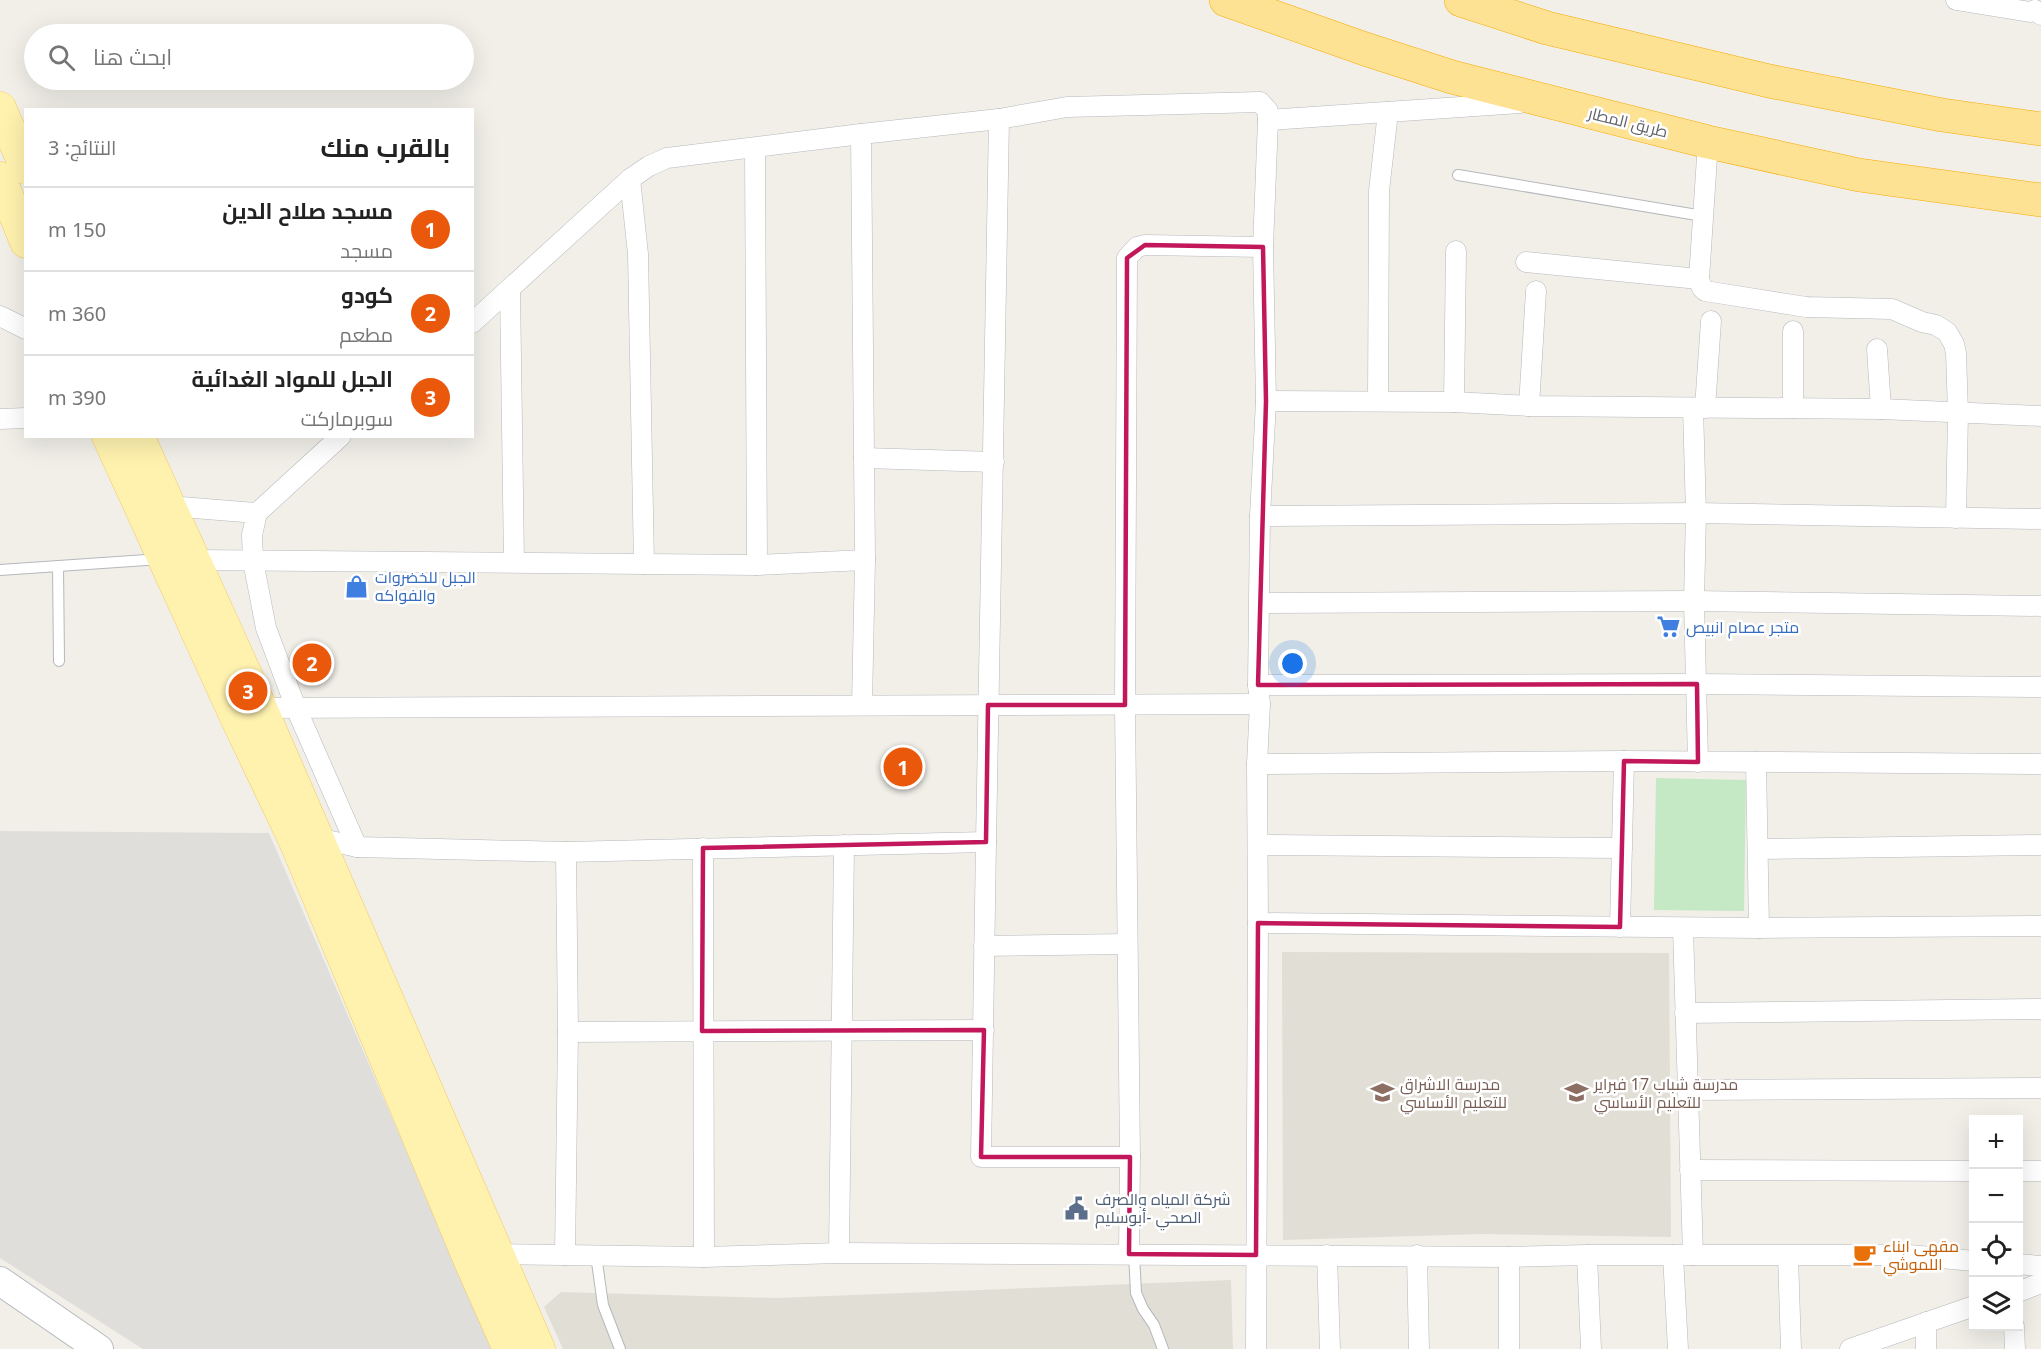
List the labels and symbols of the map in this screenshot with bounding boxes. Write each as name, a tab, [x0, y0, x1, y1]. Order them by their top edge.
street label: طريق المطار	[1585, 101, 1670, 142]
place label: الجبل للخضروات والفواكه	[375, 566, 476, 606]
shop icon: الجبل للخضروات والفواكه	[344, 573, 370, 599]
supermarket icon: متجر عصام انبيص	[1655, 614, 1681, 640]
place label: متجر عصام انبيص	[1686, 616, 1799, 639]
pin: 2	[292, 640, 332, 686]
your location	[1278, 649, 1307, 678]
pin: 3	[228, 668, 268, 714]
pin: 1	[884, 744, 922, 789]
place label: مدرسة الاشراق للتعليم الأساسي	[1400, 1073, 1507, 1115]
place label: مدرسة شباب 17 فبراير للتعليم الأساسي	[1593, 1073, 1738, 1115]
school or university icon: مدرسة الاشراق للتعليم الأساسي	[1369, 1080, 1395, 1106]
school or university icon: مدرسة شباب 17 فبراير للتعليم الأساسي	[1563, 1080, 1589, 1106]
place label: شركة المياه والصرف الصحي -أبوسليم	[1095, 1188, 1230, 1231]
public building icon: شركة المياه والصرف الصحي -أبوسليم	[1064, 1195, 1090, 1221]
place label: مقهى ابناء اللموشي	[1883, 1235, 1959, 1277]
cafe icon: مقهى ابناء اللموشي	[1852, 1242, 1878, 1268]

